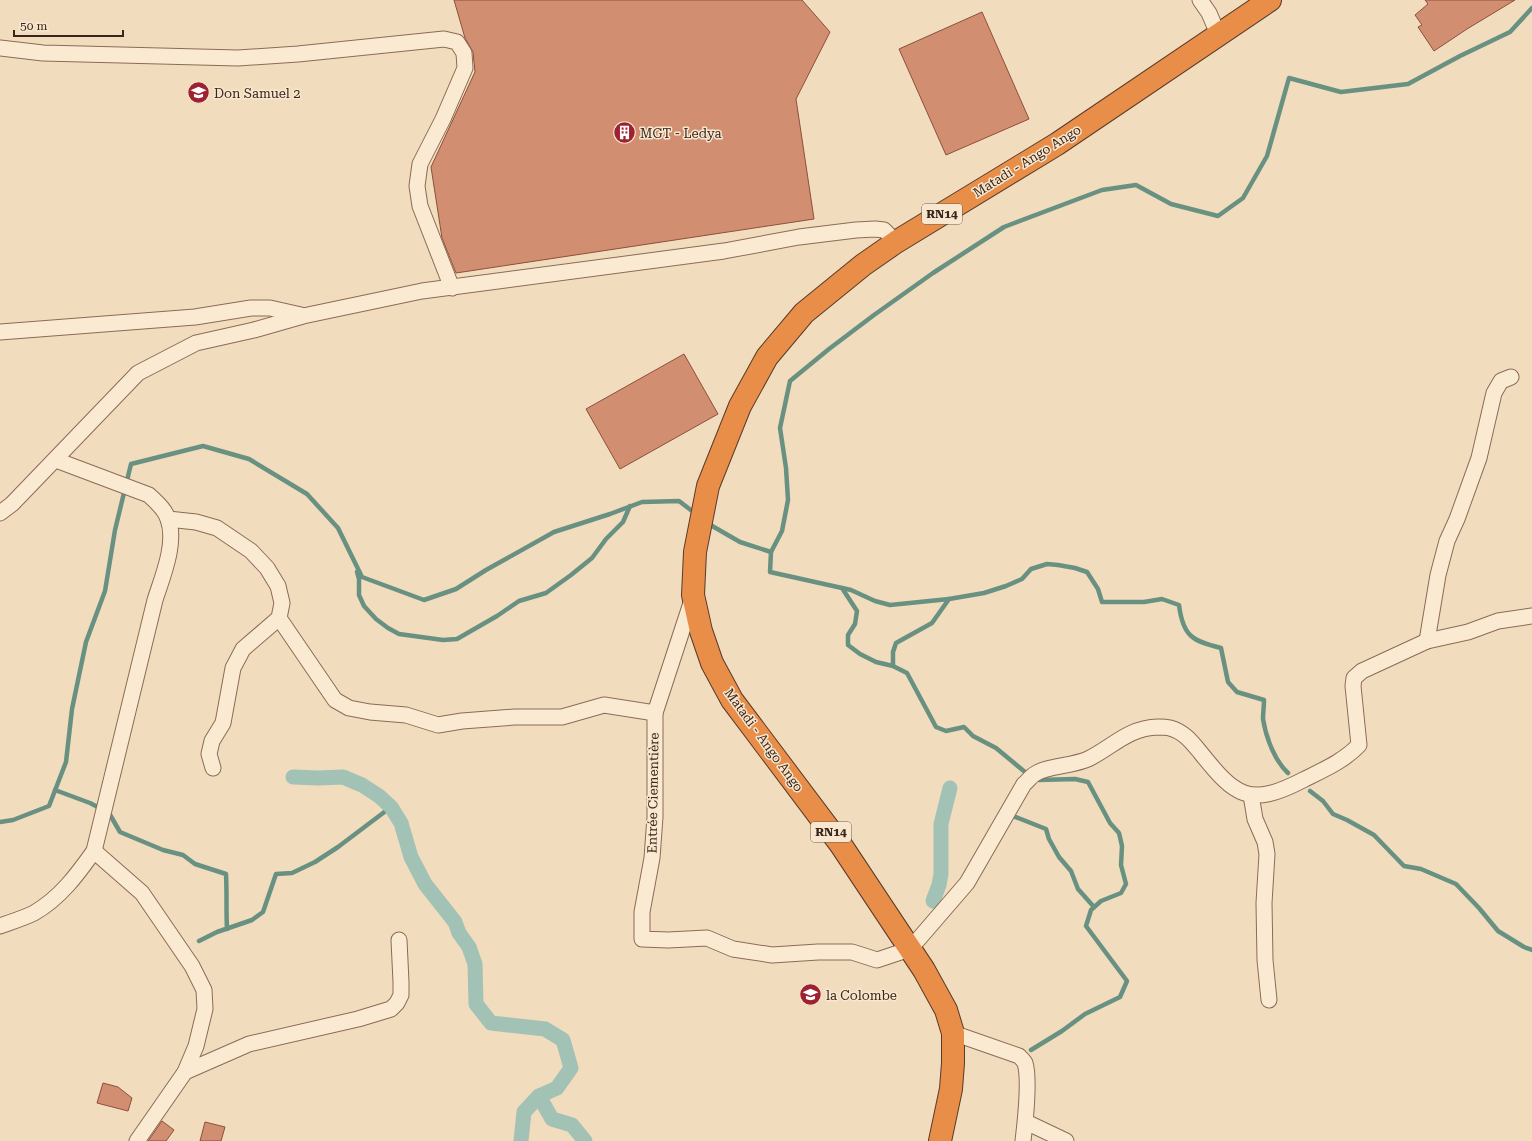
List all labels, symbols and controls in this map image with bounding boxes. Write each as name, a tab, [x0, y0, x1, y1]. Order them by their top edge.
scale bar	[14, 12, 123, 38]
text: 50 m	[20, 19, 47, 33]
school or university icon: Don Samuel 2	[185, 80, 211, 106]
place label: Don Samuel 2	[214, 86, 300, 101]
building icon: MGT - Ledya	[611, 120, 637, 146]
street label: Matadi - Ango Ango	[970, 122, 1084, 200]
place label: MGT - Ledya	[640, 126, 722, 141]
road number: RN14	[922, 204, 962, 224]
street label: Matadi - Ango Ango	[721, 685, 807, 795]
street label: Entrée Ciementière	[644, 732, 662, 854]
road number: RN14	[811, 822, 851, 842]
school or university icon: la Colombe	[798, 982, 824, 1008]
place label: la Colombe	[826, 988, 897, 1003]

